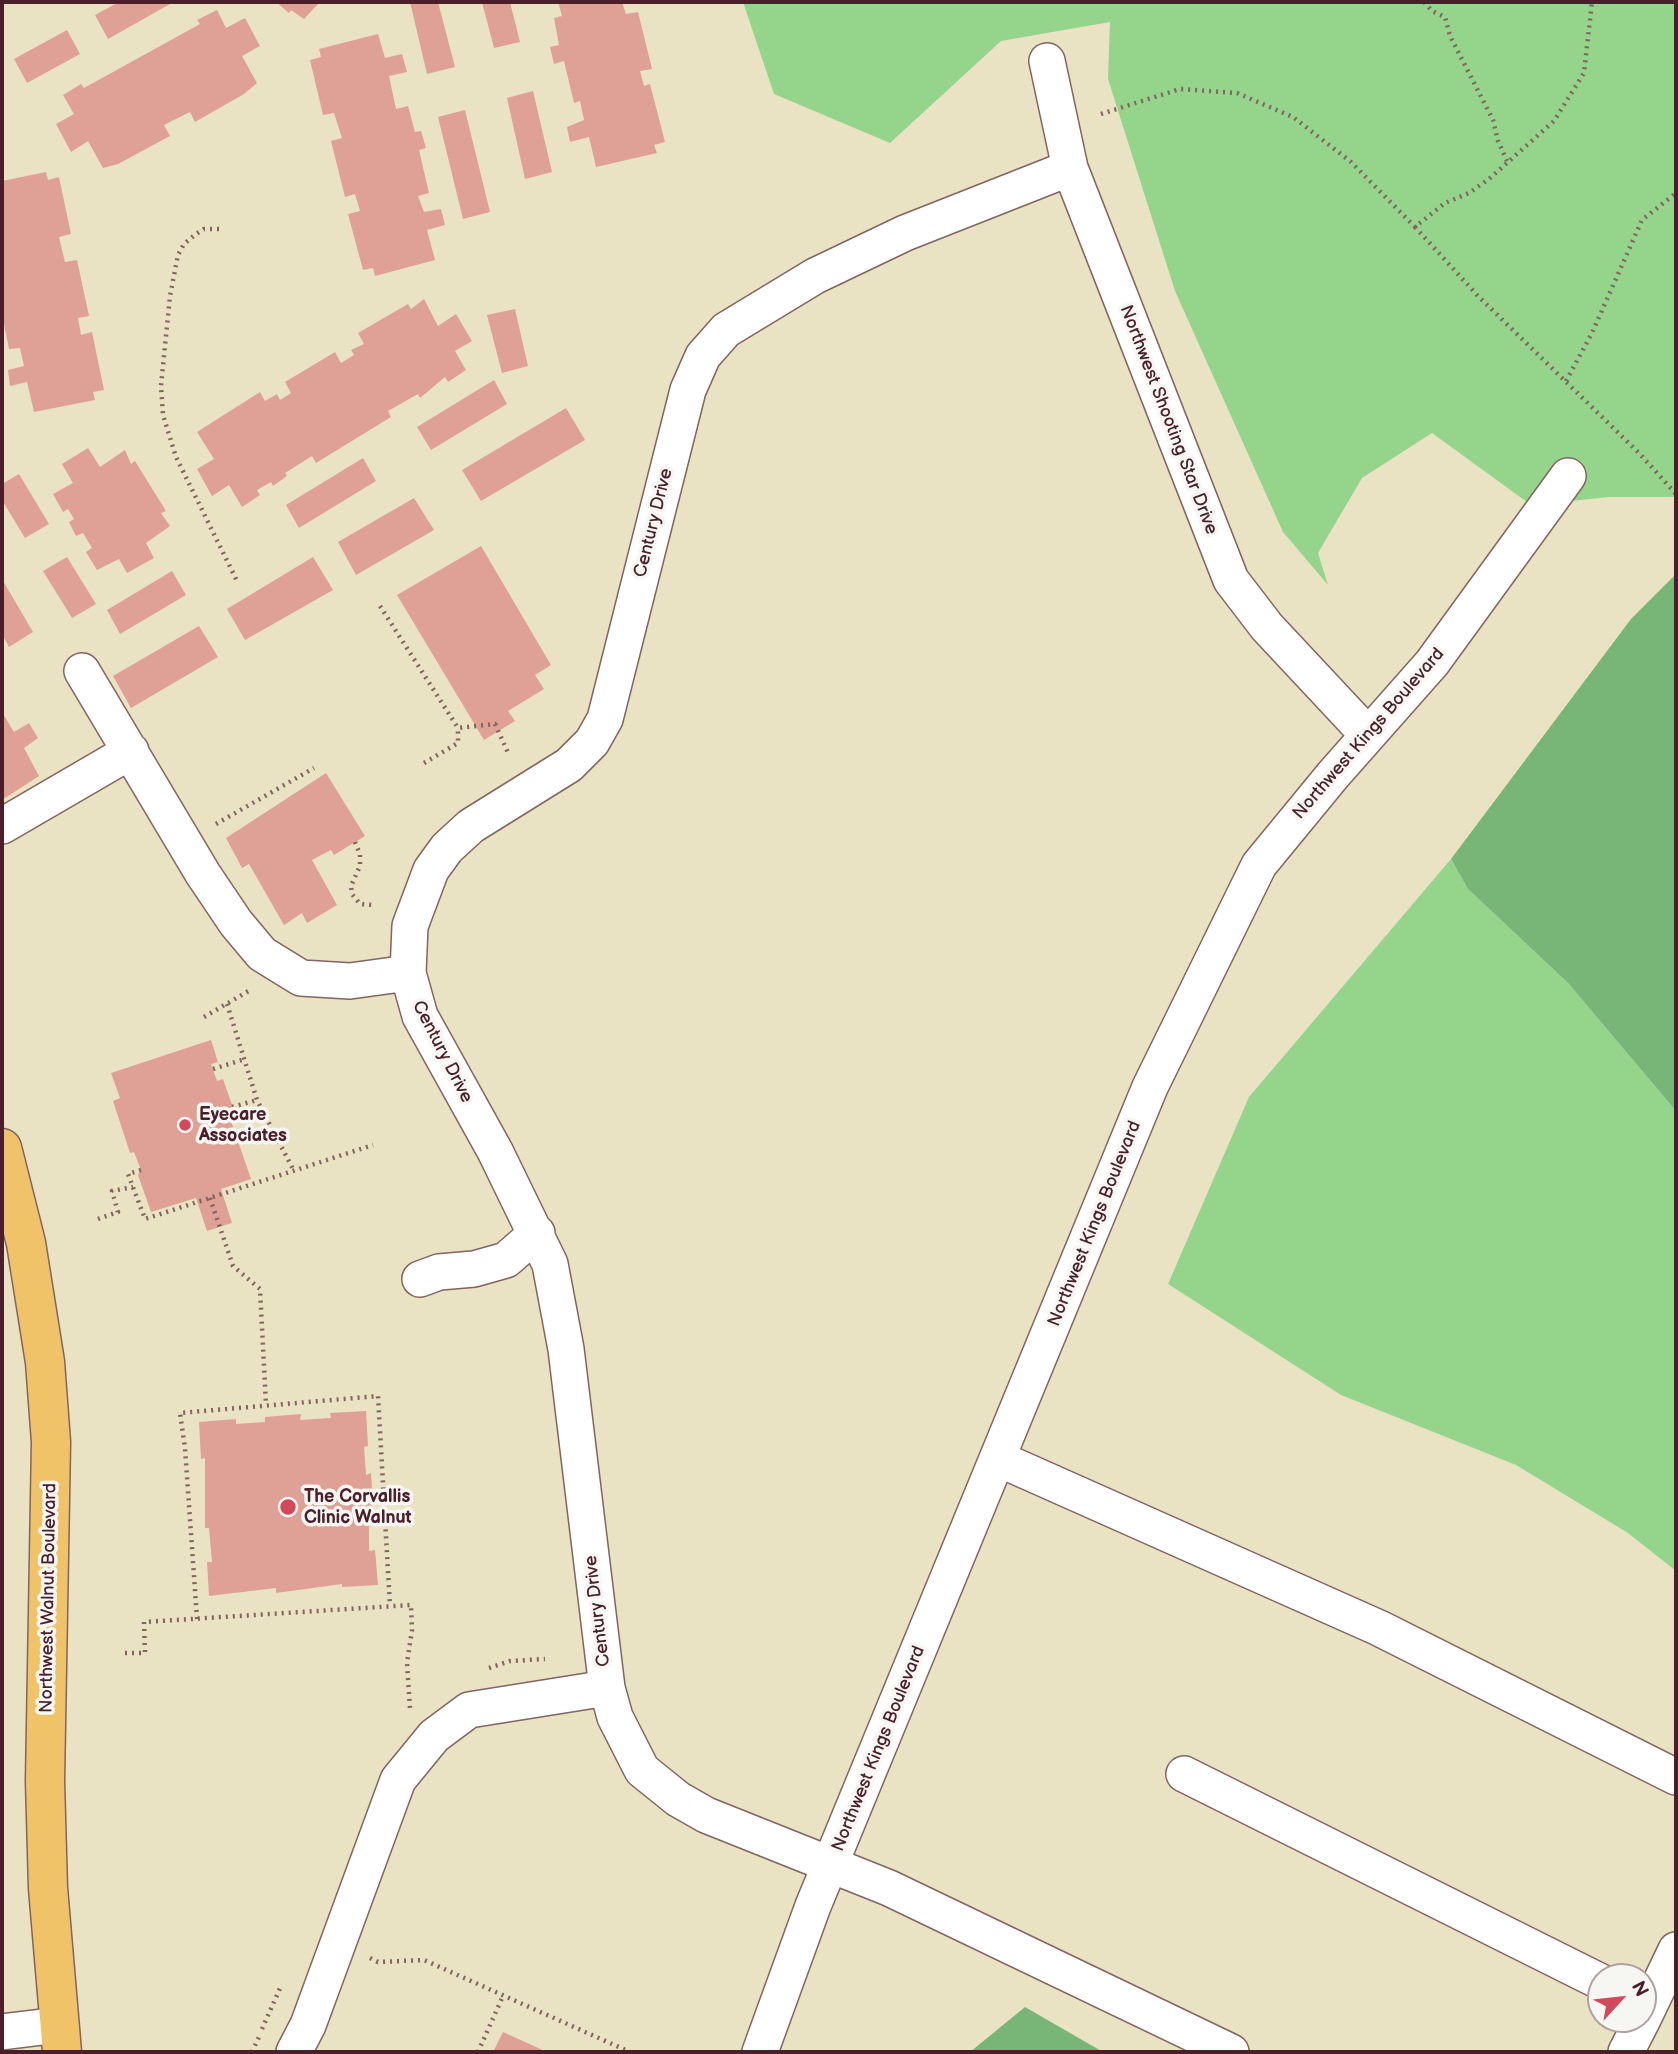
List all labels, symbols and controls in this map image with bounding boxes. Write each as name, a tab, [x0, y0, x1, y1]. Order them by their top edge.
street label: Northwest Shooting Star Drive	[1114, 302, 1222, 538]
street label: Century Drive	[630, 466, 678, 580]
street label: Northwest Kings Boulevard	[1289, 644, 1449, 824]
street label: Century Drive	[407, 997, 477, 1107]
place label: Eyecare Associates	[199, 1104, 287, 1146]
marker: Eyecare Associates	[177, 1117, 193, 1133]
street label: Northwest Kings Boulevard	[1044, 1118, 1146, 1330]
street label: Northwest Walnut Boulevard	[36, 1483, 62, 1713]
place label: The Corvallis Clinic Walnut	[304, 1486, 412, 1528]
marker: The Corvallis Clinic Walnut	[278, 1497, 298, 1517]
street label: Century Drive	[580, 1554, 616, 1668]
street label: Northwest Kings Boulevard	[828, 1643, 930, 1855]
north arrow	[1587, 1963, 1657, 2033]
text: N	[1626, 1978, 1653, 2001]

